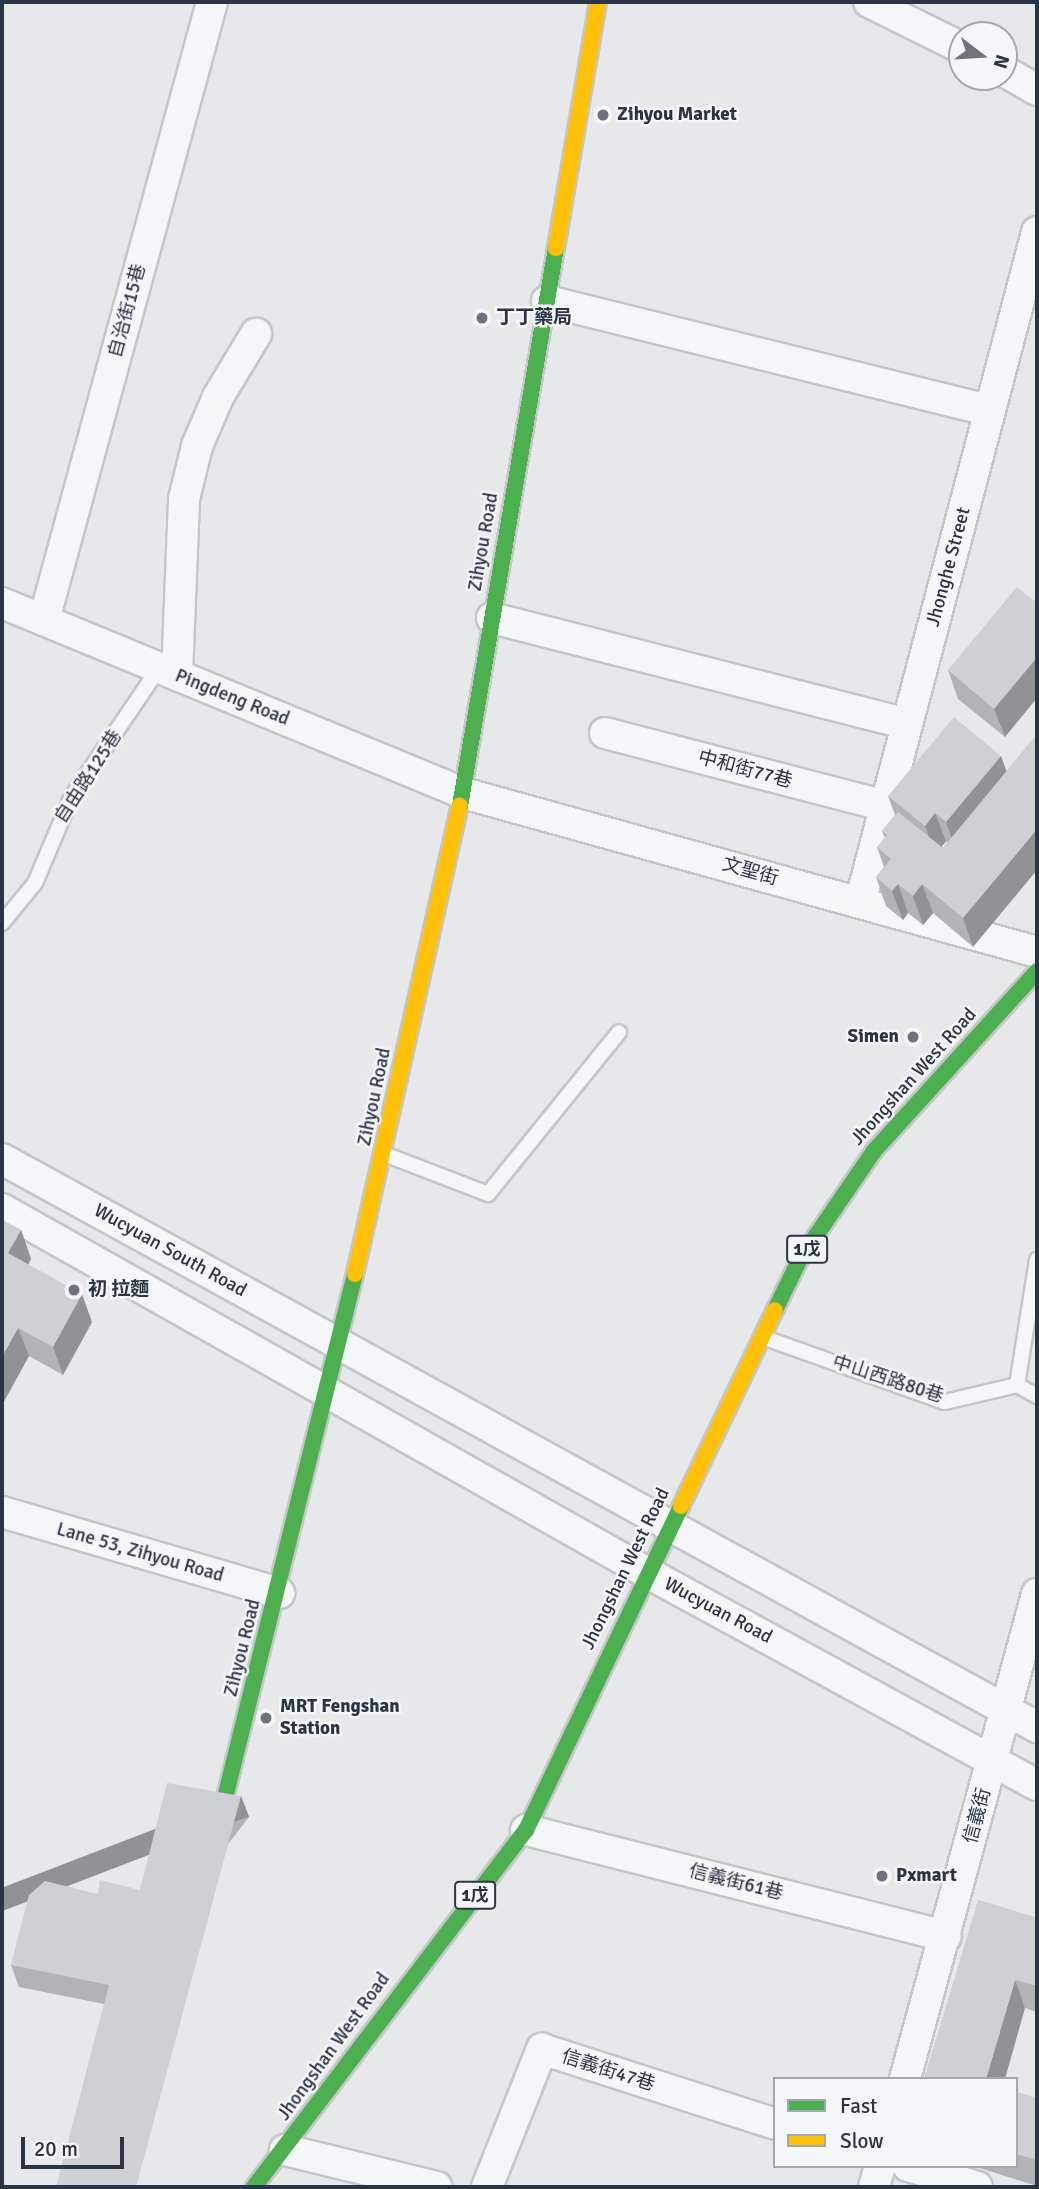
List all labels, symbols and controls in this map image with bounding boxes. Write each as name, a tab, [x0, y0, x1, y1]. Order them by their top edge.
north arrow	[948, 21, 1018, 91]
text: N	[988, 52, 1015, 71]
place label: Zihyou Market	[617, 104, 737, 126]
marker: Zihyou Market	[595, 107, 611, 123]
street label: 自治街15巷	[104, 261, 152, 361]
place label: 丁丁藥局	[496, 307, 572, 329]
marker: 丁丁藥局	[474, 310, 490, 326]
street label: Zihyou Road	[464, 491, 504, 593]
street label: Jhonghe Street	[922, 505, 976, 629]
street label: Pingdeng Road	[172, 665, 292, 731]
street label: 自由路125巷	[50, 726, 128, 828]
street label: 中和街77巷	[695, 746, 795, 794]
street label: 文聖街	[719, 853, 781, 891]
street label: Jhongshan West Road	[846, 1004, 982, 1150]
place label: Simen	[848, 1026, 899, 1048]
marker: Simen	[905, 1029, 921, 1045]
street label: Zihyou Road	[353, 1046, 397, 1148]
street label: Wucyuan South Road	[90, 1200, 250, 1302]
road number: 1戊	[786, 1234, 828, 1264]
place label: 初 拉麵	[88, 1279, 149, 1301]
marker: 初 拉麵	[66, 1282, 82, 1298]
street label: 中山西路80巷	[830, 1351, 946, 1409]
street label: Jhongshan West Road	[577, 1485, 675, 1653]
street label: Lane 53, Zihyou Road	[54, 1518, 226, 1588]
street label: Wucyuan Road	[660, 1573, 776, 1649]
street label: Zihyou Road	[220, 1597, 266, 1699]
place label: MRT Fengshan Station	[280, 1696, 400, 1740]
marker: MRT Fengshan Station	[258, 1710, 274, 1726]
street label: 信義街	[960, 1786, 996, 1846]
street label: 信義街61巷	[686, 1860, 786, 1906]
place label: Pxmart	[896, 1865, 957, 1887]
marker: Pxmart	[874, 1868, 890, 1884]
road number: 1戊	[454, 1881, 496, 1910]
street label: Jhongshan West Road	[273, 1969, 395, 2125]
street label: 信義街47巷	[559, 2045, 657, 2097]
legend	[773, 2077, 1018, 2168]
text: Fast	[840, 2093, 877, 2119]
scale bar	[24, 2122, 128, 2166]
text: Slow	[840, 2128, 884, 2154]
text: 20 m	[34, 2136, 78, 2162]

